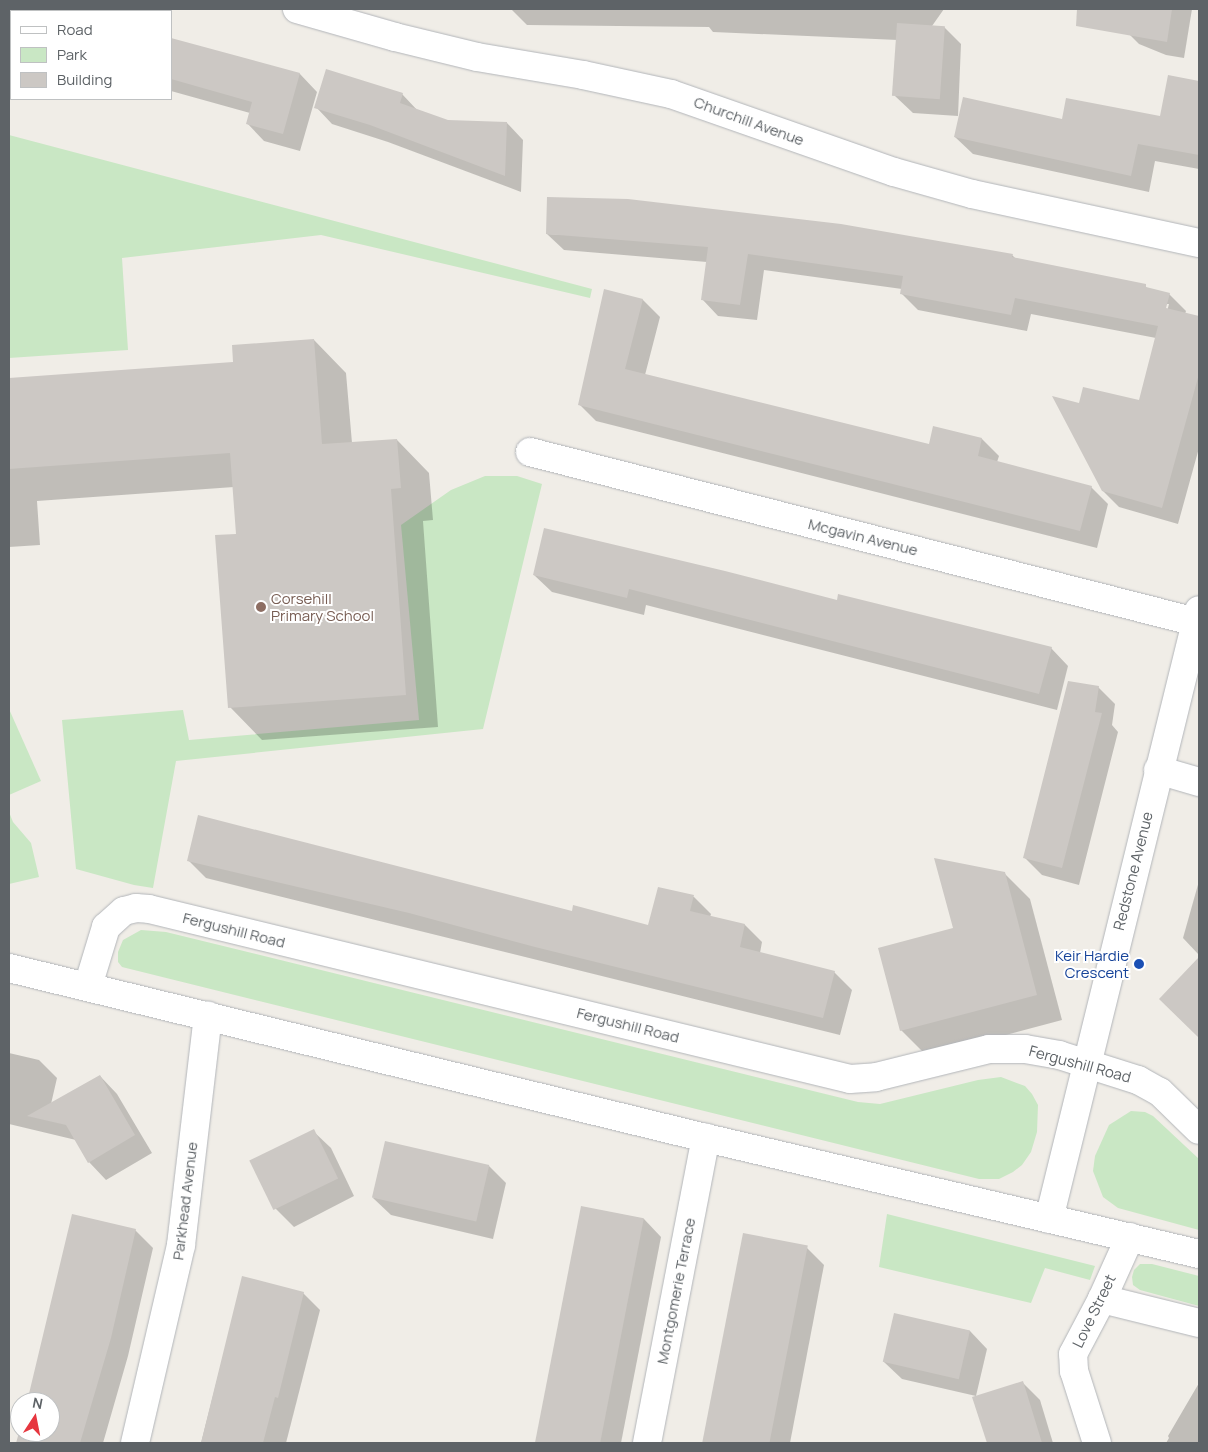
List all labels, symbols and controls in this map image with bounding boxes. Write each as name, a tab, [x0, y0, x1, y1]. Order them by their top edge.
legend	[10, 10, 172, 100]
text: Road	[57, 19, 93, 40]
text: Park	[57, 44, 87, 65]
text: Building	[57, 69, 112, 90]
street label: Churchill Avenue	[691, 93, 807, 149]
street label: Mcgavin Avenue	[806, 515, 920, 559]
place label: Corsehill Primary School	[271, 589, 374, 624]
marker: Corsehill Primary School	[255, 601, 267, 613]
street label: Redstone Avenue	[1110, 810, 1156, 932]
street label: Fergushill Road	[181, 909, 287, 951]
place label: Keir Hardie Crescent	[1055, 946, 1129, 981]
marker: Keir Hardie Crescent	[1133, 958, 1145, 970]
street label: Fergushill Road	[575, 1004, 681, 1046]
street label: Fergushill Road	[1027, 1042, 1133, 1086]
street label: Parkhead Avenue	[169, 1141, 201, 1261]
street label: Montgomerie Terrace	[653, 1216, 699, 1366]
street label: Love Street	[1069, 1271, 1119, 1351]
north arrow	[10, 1392, 60, 1442]
text: N	[31, 1392, 45, 1413]

